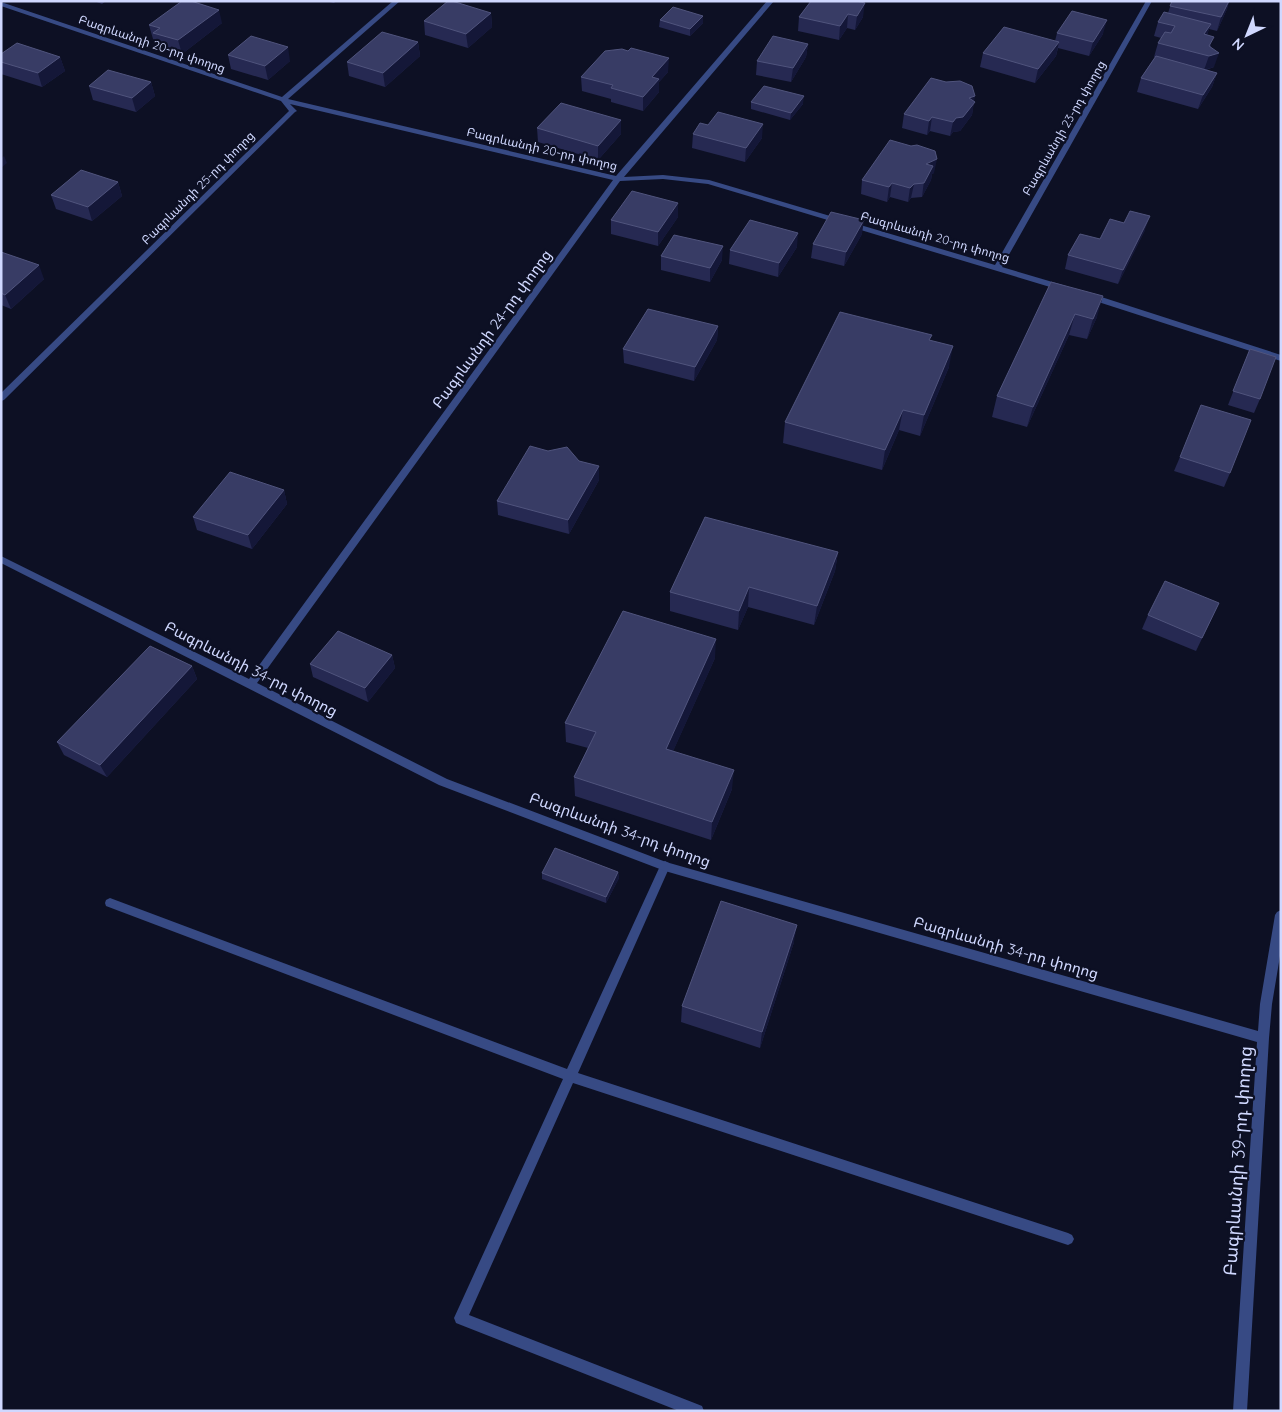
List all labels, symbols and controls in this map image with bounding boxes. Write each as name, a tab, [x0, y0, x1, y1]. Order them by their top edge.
north arrow	[1222, 10, 1272, 60]
street label: Բագրևանդի 20-րդ փողոց	[77, 11, 228, 76]
text: N	[1228, 34, 1248, 55]
street label: Բագրևանդի 23-րդ փողոց	[1019, 58, 1108, 198]
street label: Բագրևանդի 20-րդ փողոց	[465, 124, 619, 173]
street label: Բագրևանդի 25-րդ փողոց	[138, 128, 257, 247]
street label: Բագրևանդի 20-րդ փողոց	[859, 208, 1011, 265]
street label: Բագրևանդի 24-րդ փողոց	[428, 246, 556, 412]
street label: Բագրևանդի 34-րդ փողոց	[162, 617, 341, 720]
street label: Բագրևանդի 34-րդ փողոց	[527, 788, 713, 871]
street label: Բագրևանդի 34-րդ փողոց	[912, 912, 1101, 983]
street label: Բագրևանդի 39-րդ փողոց	[1218, 1045, 1257, 1277]

